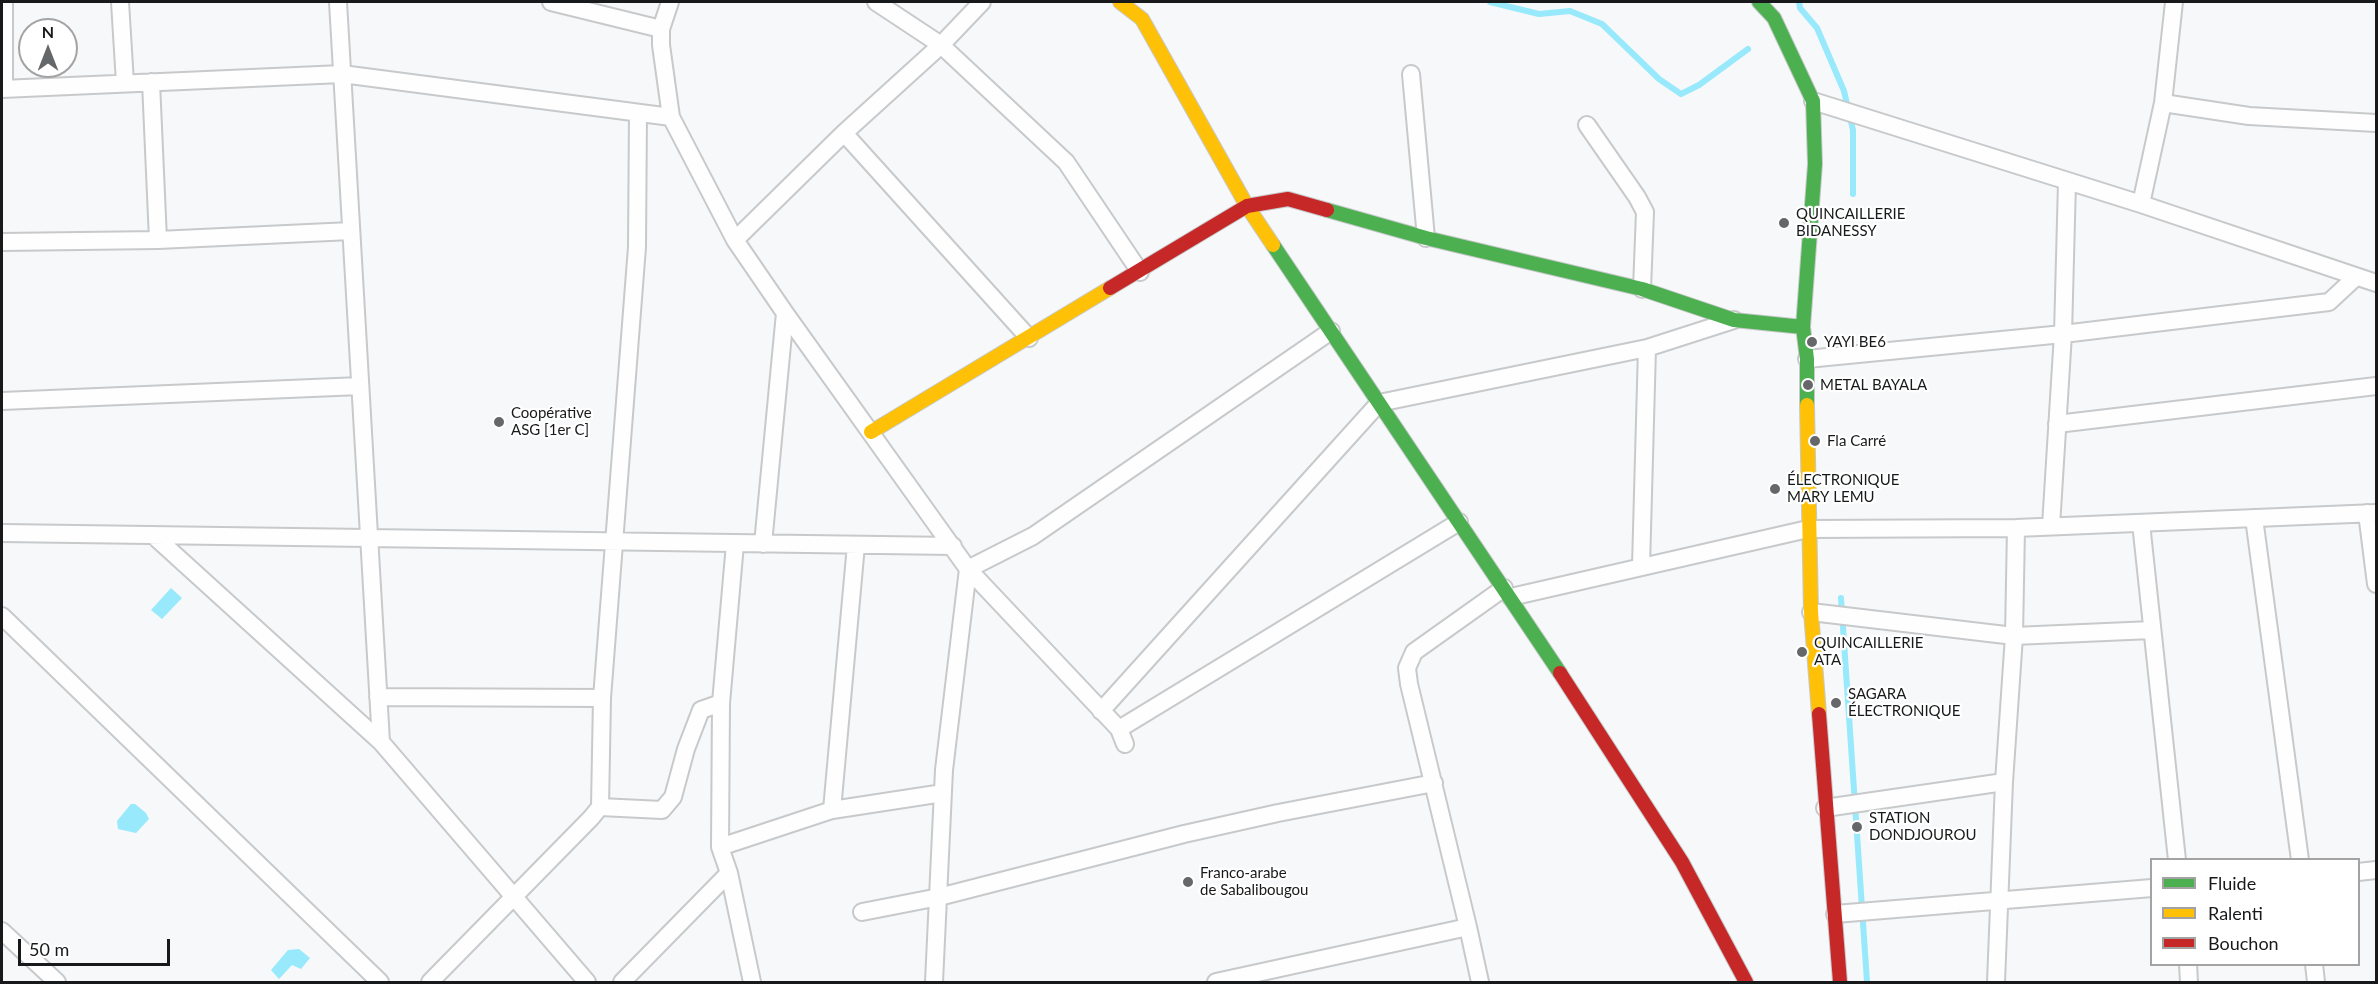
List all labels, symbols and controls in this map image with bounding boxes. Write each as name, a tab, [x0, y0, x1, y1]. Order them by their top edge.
north arrow	[18, 18, 78, 78]
text: N	[42, 22, 54, 41]
place label: QUINCAILLERIE BIDANESSY	[1796, 205, 1905, 240]
marker: QUINCAILLERIE BIDANESSY	[1777, 216, 1791, 230]
place label: YAYI BE6	[1824, 333, 1886, 351]
marker: YAYI BE6	[1805, 335, 1819, 349]
place label: METAL BAYALA	[1820, 376, 1927, 394]
marker: METAL BAYALA	[1801, 378, 1815, 392]
place label: Coopérative ASG [1er C]	[511, 404, 592, 439]
marker: Coopérative ASG [1er C]	[492, 415, 506, 429]
place label: Fla Carré	[1827, 432, 1886, 450]
marker: Fla Carré	[1808, 434, 1822, 448]
place label: ÉLECTRONIQUE MARY LEMU	[1787, 471, 1899, 506]
marker: ÉLECTRONIQUE MARY LEMU	[1768, 482, 1782, 496]
place label: QUINCAILLERIE ATA	[1814, 634, 1923, 669]
marker: QUINCAILLERIE ATA	[1795, 645, 1809, 659]
place label: SAGARA ÉLECTRONIQUE	[1848, 685, 1960, 720]
marker: SAGARA ÉLECTRONIQUE	[1829, 696, 1843, 710]
place label: STATION DONDJOUROU	[1869, 809, 1976, 844]
marker: STATION DONDJOUROU	[1850, 820, 1864, 834]
legend	[2150, 858, 2360, 966]
place label: Franco-arabe de Sabalibougou	[1200, 864, 1308, 899]
text: Fluide	[2208, 872, 2256, 894]
marker: Franco-arabe de Sabalibougou	[1181, 875, 1195, 889]
text: Ralenti	[2208, 902, 2263, 924]
scale bar	[21, 927, 172, 965]
text: Bouchon	[2208, 932, 2279, 954]
text: 50 m	[29, 938, 69, 960]

